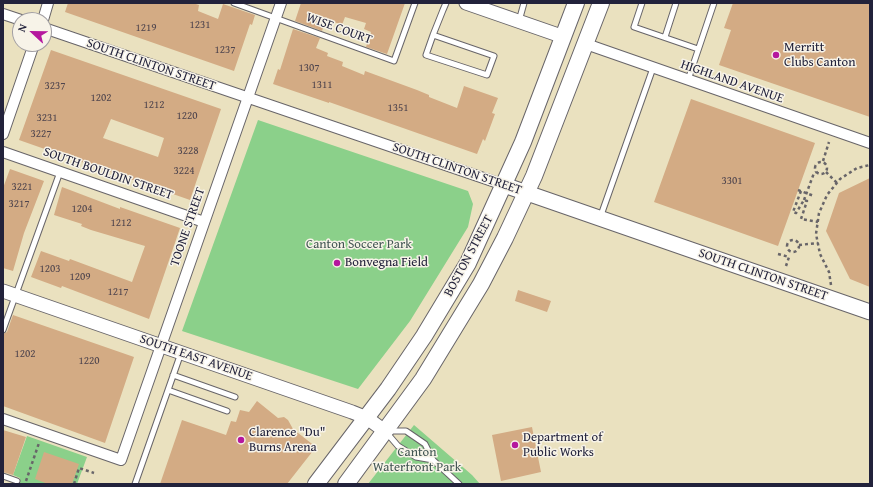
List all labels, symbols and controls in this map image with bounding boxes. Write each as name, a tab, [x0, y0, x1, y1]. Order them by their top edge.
street label: WISE COURT	[304, 10, 374, 48]
north arrow	[12, 12, 52, 52]
house number: 1231	[189, 18, 211, 32]
text: N	[13, 21, 31, 34]
house number: 1219	[135, 21, 157, 35]
street label: SOUTH CLINTON STREET	[84, 36, 218, 94]
place label: Merritt Clubs Canton	[784, 40, 856, 71]
house number: 1237	[214, 43, 236, 57]
marker: Merritt Clubs Canton	[771, 50, 781, 60]
street label: HIGHLAND AVENUE	[678, 57, 786, 107]
house number: 1307	[298, 61, 320, 75]
house number: 1311	[311, 78, 333, 92]
house number: 3237	[44, 79, 66, 93]
house number: 1202	[90, 91, 112, 105]
house number: 1212	[143, 98, 165, 112]
house number: 1351	[387, 101, 409, 115]
house number: 1220	[176, 109, 198, 123]
house number: 3231	[36, 111, 58, 125]
house number: 3227	[30, 127, 52, 141]
street label: SOUTH CLINTON STREET	[390, 140, 524, 198]
street label: SOUTH BOULDIN STREET	[41, 144, 175, 204]
house number: 3228	[177, 144, 199, 158]
house number: 3224	[173, 164, 195, 178]
house number: 3301	[721, 174, 743, 188]
house number: 3221	[11, 180, 33, 194]
street label: TOONE STREET	[167, 185, 209, 269]
house number: 3217	[8, 197, 30, 211]
house number: 1204	[71, 202, 93, 216]
street label: BOSTON STREET	[441, 213, 497, 299]
house number: 1212	[110, 216, 132, 230]
park label: Canton Soccer Park	[306, 237, 412, 253]
street label: SOUTH CLINTON STREET	[696, 246, 830, 304]
place label: Bonvegna Field	[345, 255, 428, 271]
marker: Bonvegna Field	[332, 258, 342, 268]
house number: 1203	[39, 262, 61, 276]
house number: 1209	[69, 270, 91, 284]
house number: 1217	[107, 285, 129, 299]
street label: SOUTH EAST AVENUE	[138, 331, 254, 385]
house number: 1202	[14, 347, 36, 361]
house number: 1220	[78, 354, 100, 368]
place label: Clarence "Du" Burns Arena	[249, 425, 326, 456]
place label: Department of Public Works	[523, 430, 602, 461]
marker: Clarence "Du" Burns Arena	[236, 435, 246, 445]
marker: Department of Public Works	[510, 440, 520, 450]
park label: Canton Waterfront Park	[373, 445, 461, 476]

